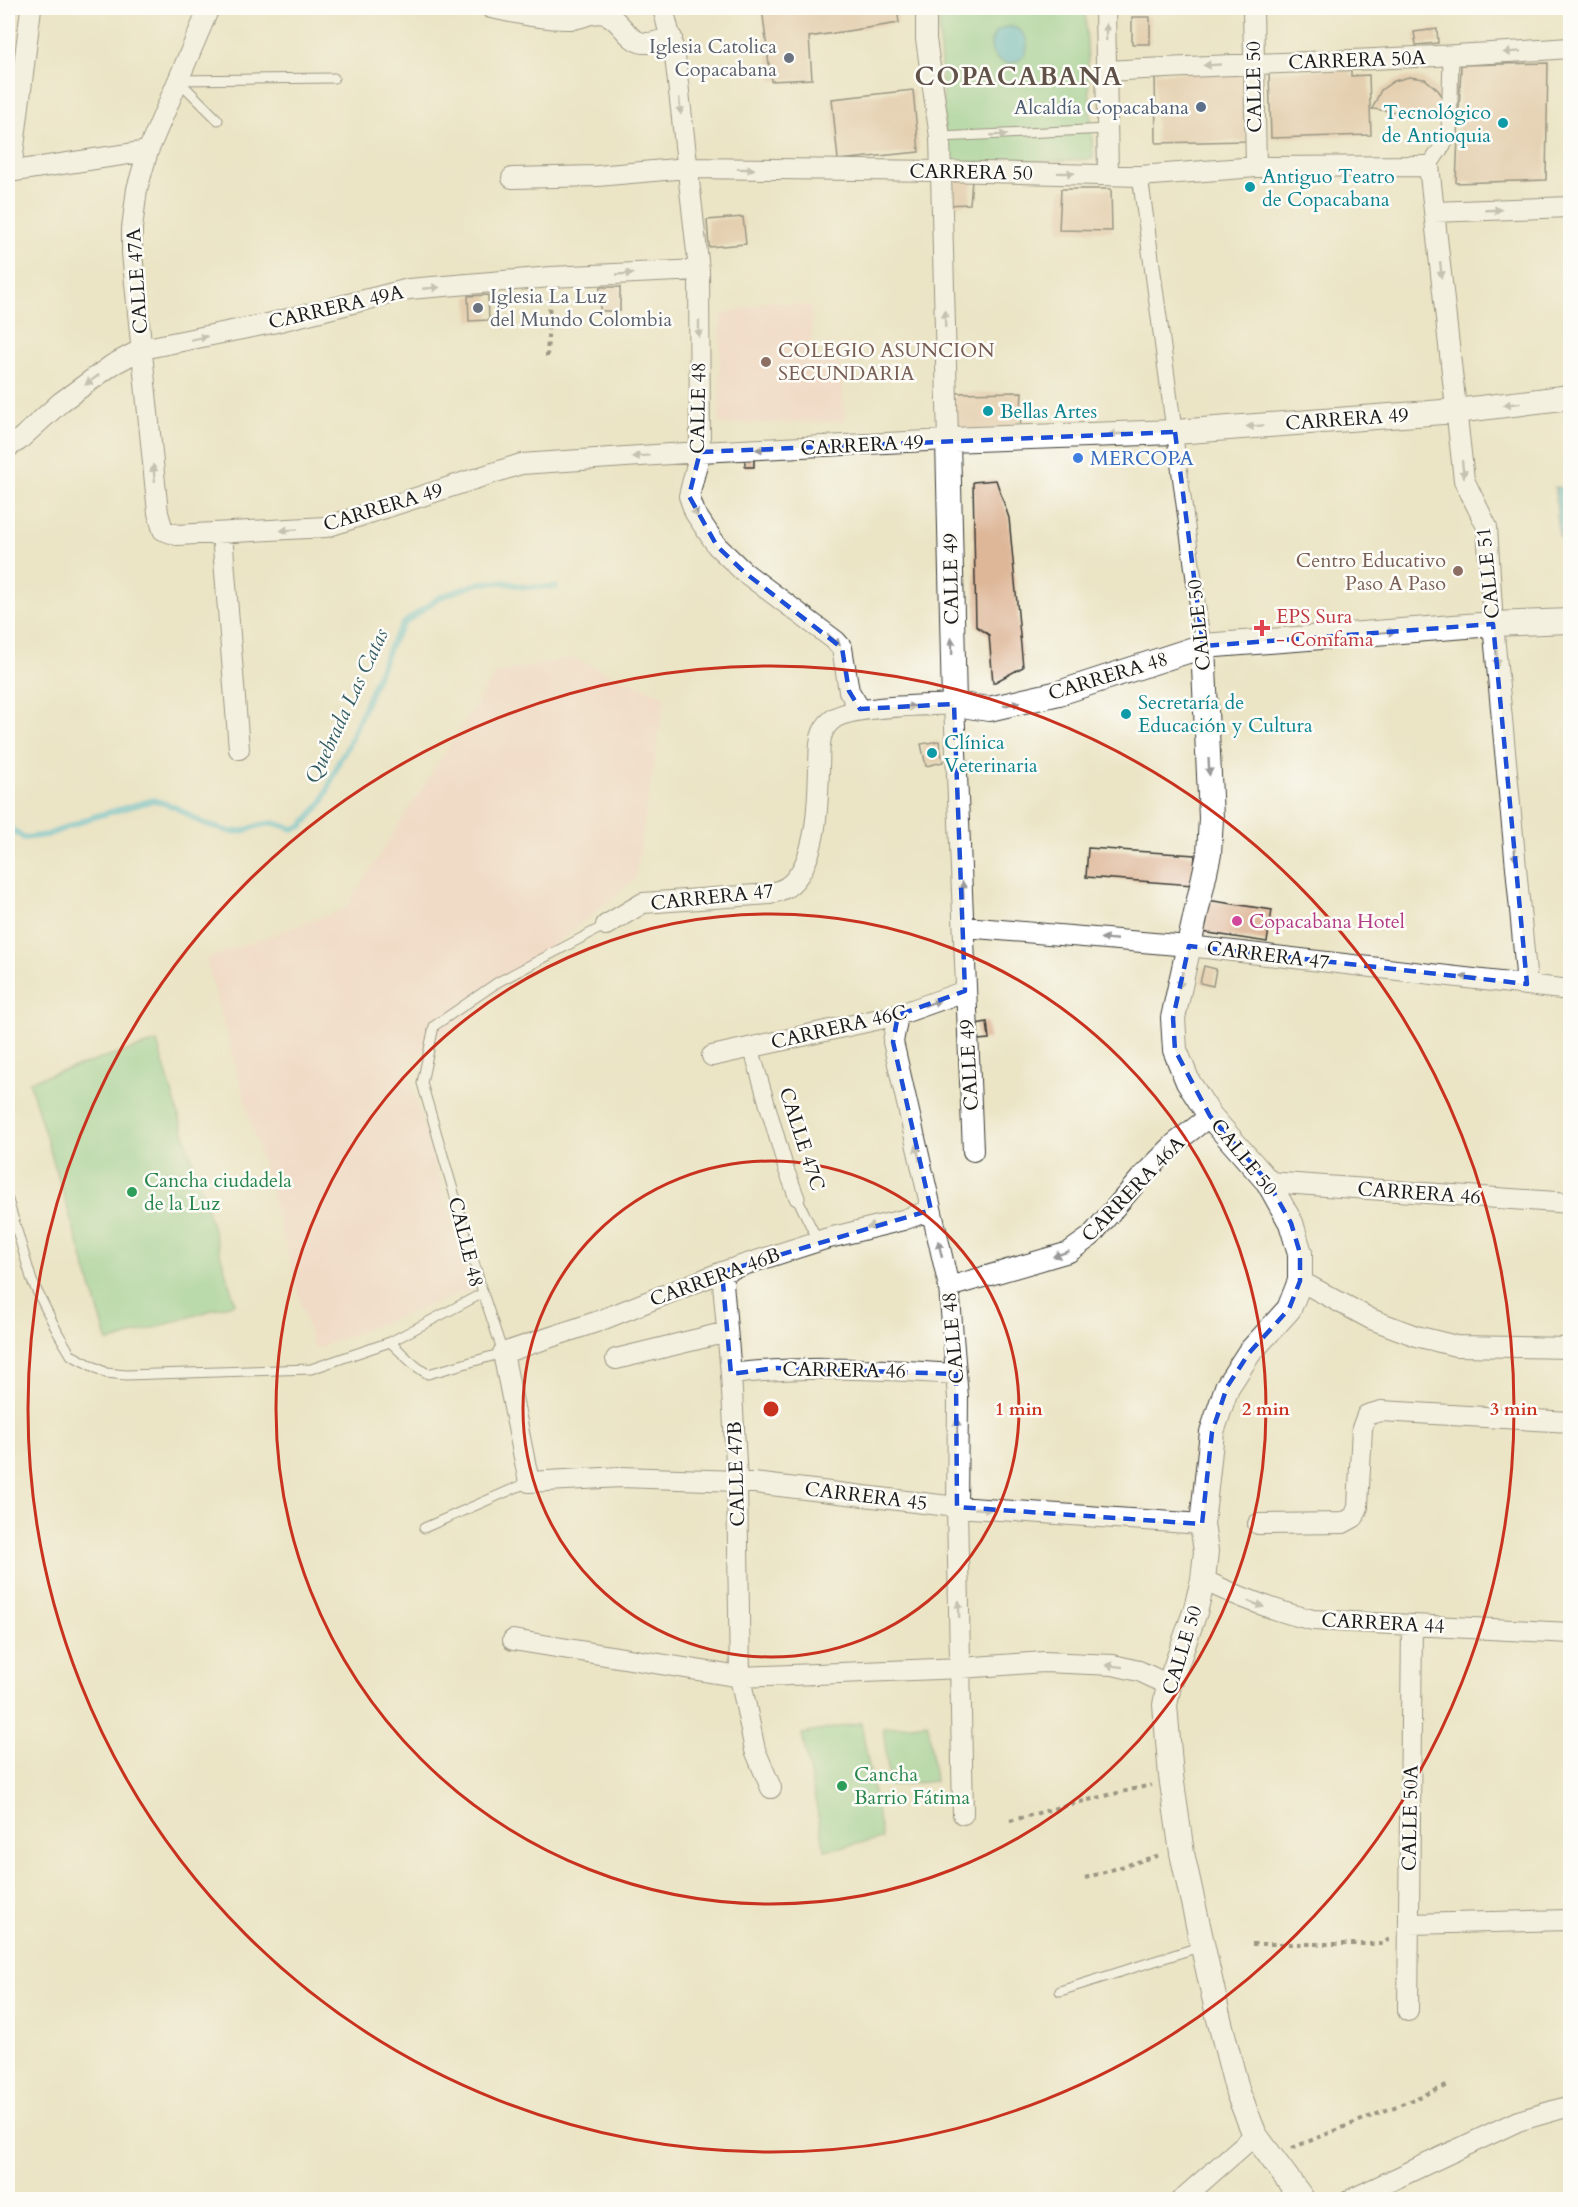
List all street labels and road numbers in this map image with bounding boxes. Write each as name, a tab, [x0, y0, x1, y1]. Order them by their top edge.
street label: CALLE 50	[1240, 41, 1268, 133]
street label: CARRERA 50A	[1288, 44, 1427, 76]
street label: CARRERA 50	[909, 157, 1033, 187]
street label: CALLE 47A	[120, 226, 154, 335]
street label: CARRERA 49A	[266, 278, 407, 336]
street label: CALLE 48	[684, 362, 712, 454]
street label: CARRERA 49	[1284, 401, 1410, 437]
street label: CARRERA 49	[800, 428, 924, 462]
street label: CARRERA 49	[320, 476, 446, 538]
street label: CALLE 51	[1470, 526, 1506, 620]
street label: CALLE 49	[937, 533, 965, 625]
street label: CALLE 50	[1181, 578, 1217, 672]
street label: CARRERA 48	[1045, 645, 1171, 707]
street label: CARRERA 47	[649, 877, 775, 917]
street label: CARRERA 47	[1205, 934, 1331, 976]
street label: CARRERA 46C	[768, 998, 910, 1056]
street label: CALLE 49	[953, 1018, 985, 1112]
street label: CALLE 47C	[773, 1084, 831, 1194]
street label: CALLE 50	[1205, 1113, 1283, 1201]
street label: CARRERA 46A	[1075, 1130, 1191, 1248]
street label: CARRERA 46	[1356, 1175, 1482, 1211]
street label: CALLE 48	[442, 1194, 490, 1290]
street label: CARRERA 46B	[646, 1241, 784, 1313]
street label: CALLE 48	[936, 1291, 970, 1385]
street label: CARRERA 46	[782, 1355, 906, 1385]
street label: CALLE 47B	[721, 1421, 751, 1527]
street label: CARRERA 45	[803, 1475, 929, 1517]
street label: CALLE 50	[1156, 1602, 1208, 1698]
street label: CARRERA 44	[1321, 1606, 1445, 1640]
street label: CALLE 50A	[1396, 1764, 1424, 1871]

